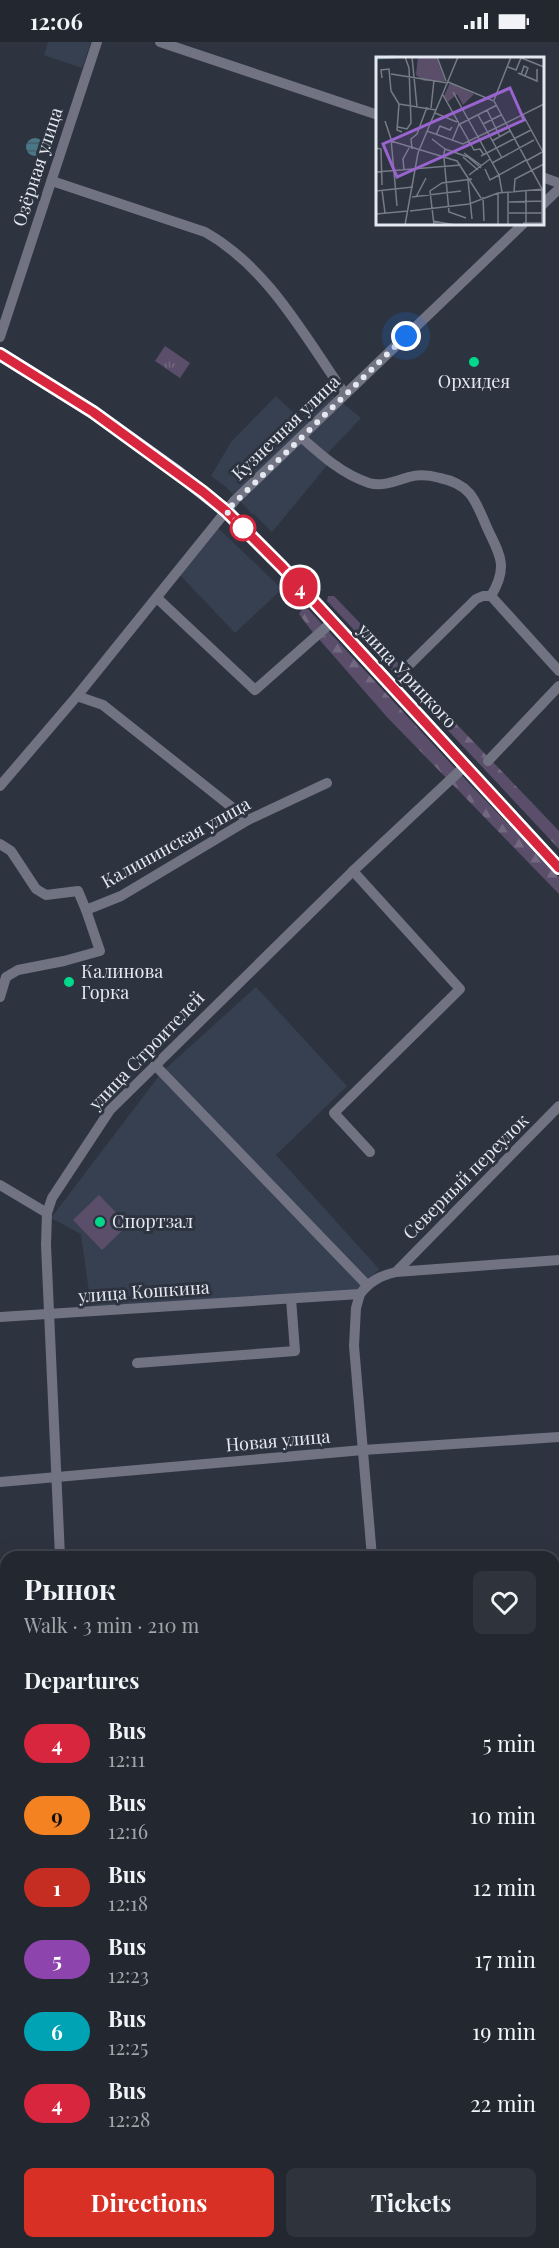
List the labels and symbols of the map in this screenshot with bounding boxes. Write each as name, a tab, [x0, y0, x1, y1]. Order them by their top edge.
inset map	[376, 57, 544, 225]
street label: Озёрная улица	[6, 104, 68, 229]
your location	[391, 321, 421, 351]
marker: Орхидея	[467, 355, 481, 369]
street label: Кузнечная улица	[226, 369, 345, 485]
place label: Орхидея	[438, 369, 510, 393]
unlabelled marker	[230, 515, 256, 541]
line badge: 4	[280, 568, 320, 606]
street label: улица Урицкого	[352, 617, 463, 733]
street label: Калининская улица	[97, 791, 254, 893]
place label: Калинова Горка	[81, 959, 163, 1004]
marker: Калинова Горка	[62, 975, 76, 989]
street label: улица Строителей	[83, 986, 209, 1116]
street label: Северный переулок	[397, 1108, 533, 1244]
place label: Спортзал	[112, 1209, 193, 1233]
marker: Спортзал	[93, 1215, 107, 1229]
street label: улица Кошкина	[76, 1274, 210, 1308]
street label: Новая улица	[225, 1423, 331, 1457]

